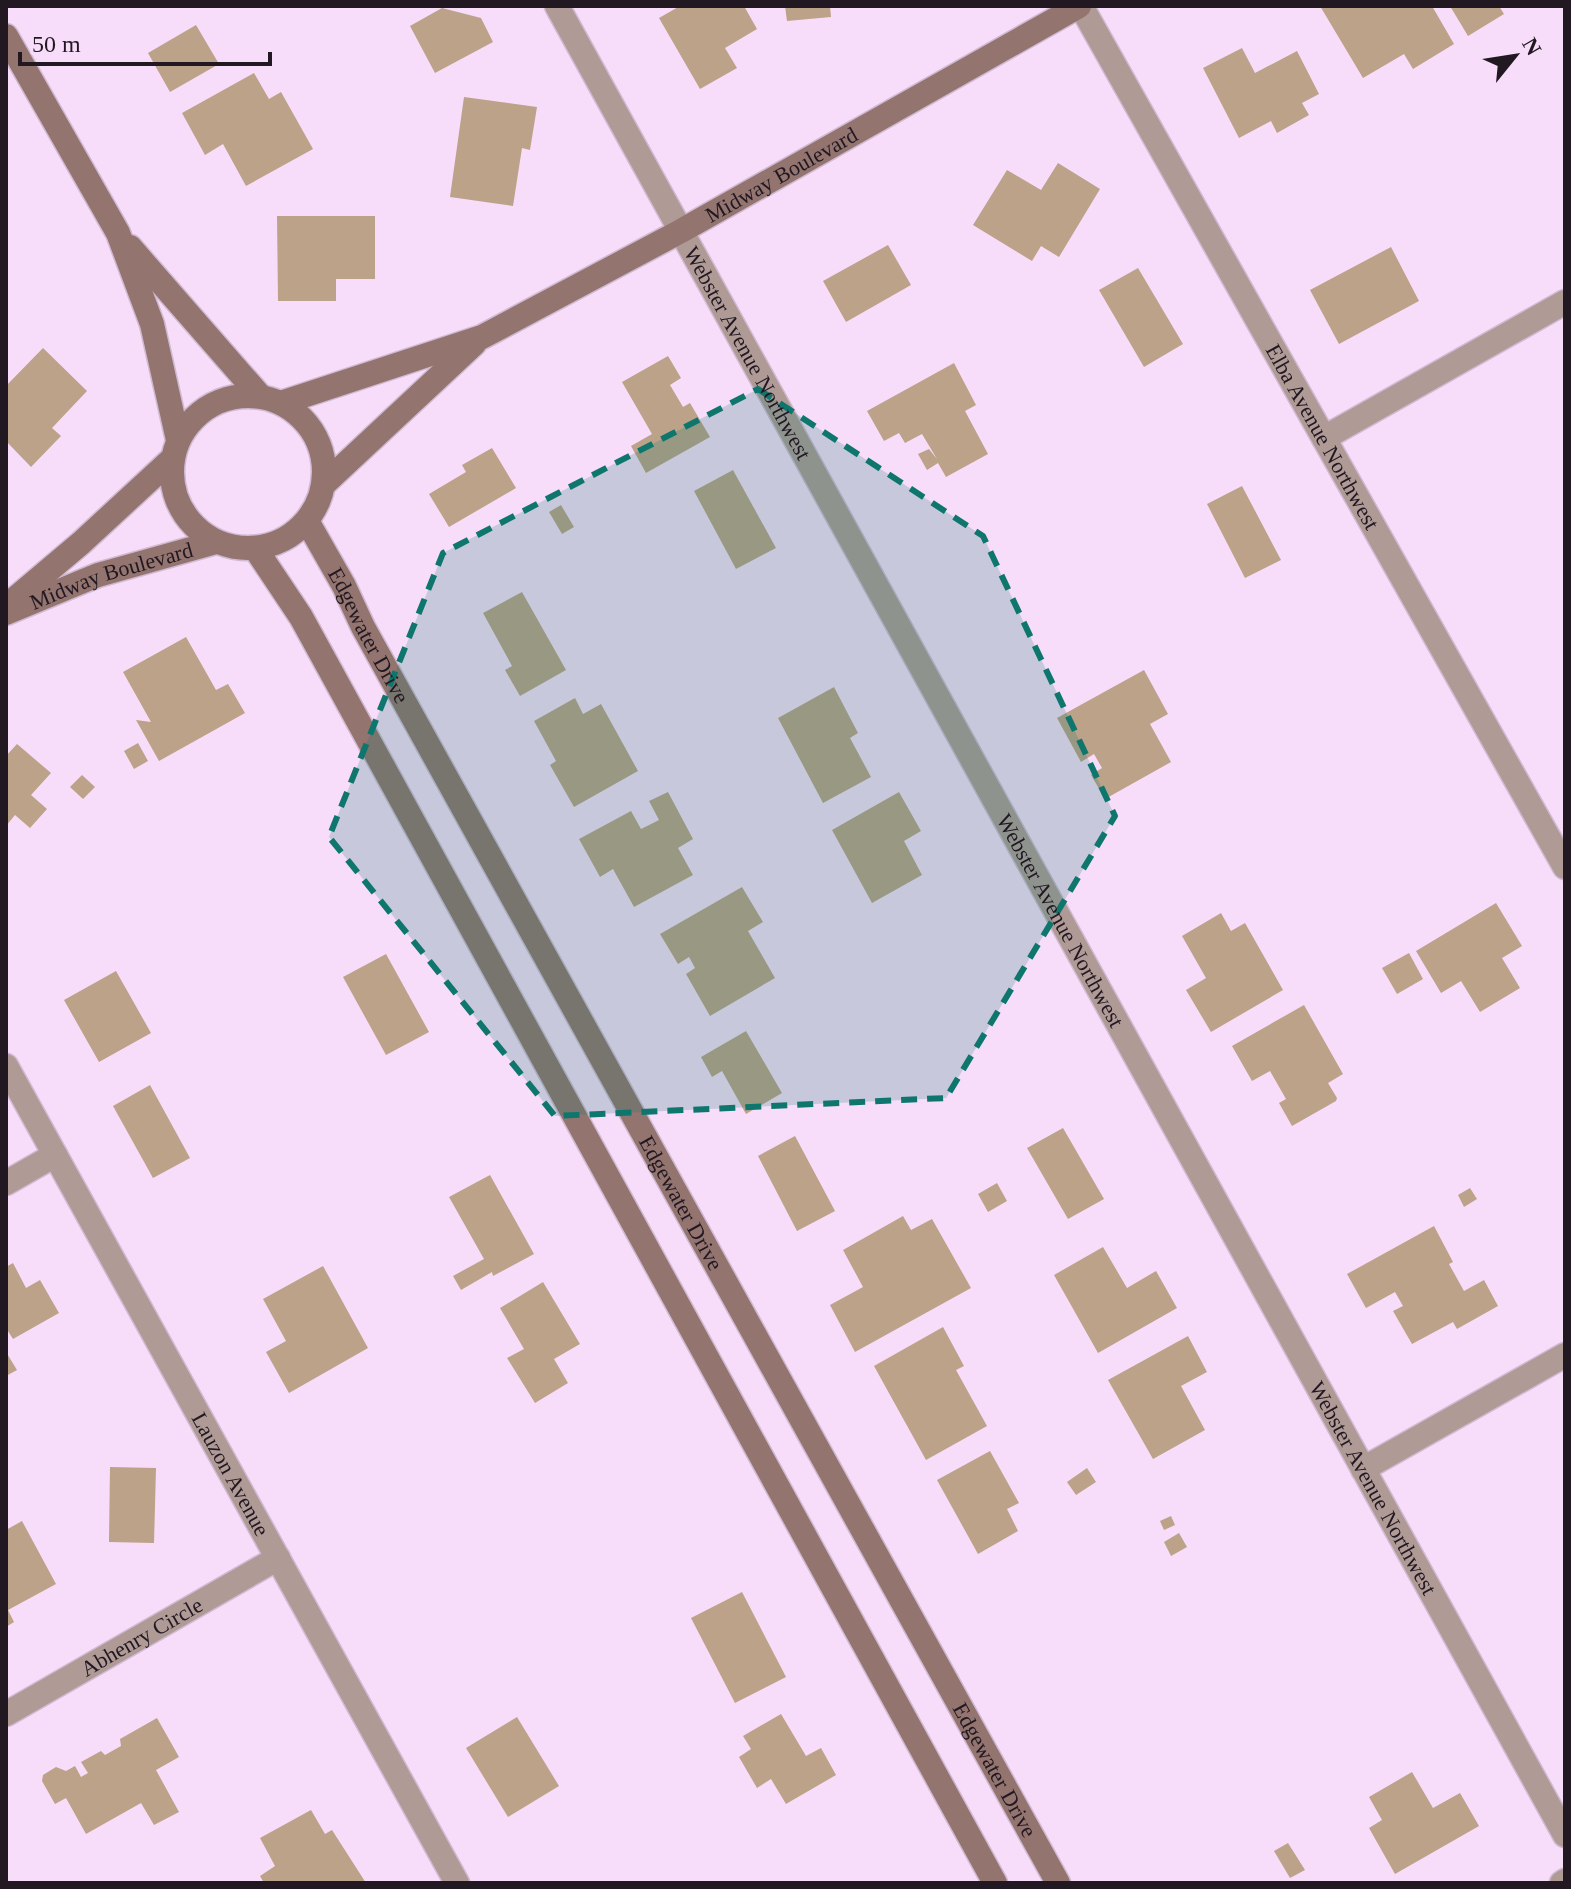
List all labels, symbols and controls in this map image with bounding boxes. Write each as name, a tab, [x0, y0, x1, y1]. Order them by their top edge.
scale bar	[20, 16, 270, 66]
north arrow	[1475, 16, 1555, 96]
text: 50 m	[32, 31, 81, 57]
text: N	[1517, 33, 1547, 59]
street label: Midway Boulevard	[701, 122, 861, 227]
street label: Webster Avenue Northwest	[679, 242, 817, 464]
street label: Elba Avenue Northwest	[1261, 340, 1385, 534]
street label: Midway Boulevard	[26, 537, 195, 614]
street label: Edgewater Drive	[323, 563, 415, 707]
street label: Webster Avenue Northwest	[992, 809, 1130, 1031]
street label: Edgewater Drive	[634, 1131, 729, 1274]
street label: Webster Avenue Northwest	[1305, 1377, 1443, 1599]
street label: Lauzon Avenue	[187, 1408, 275, 1540]
street label: Abhenry Circle	[76, 1592, 207, 1681]
street label: Edgewater Drive	[948, 1698, 1043, 1841]

